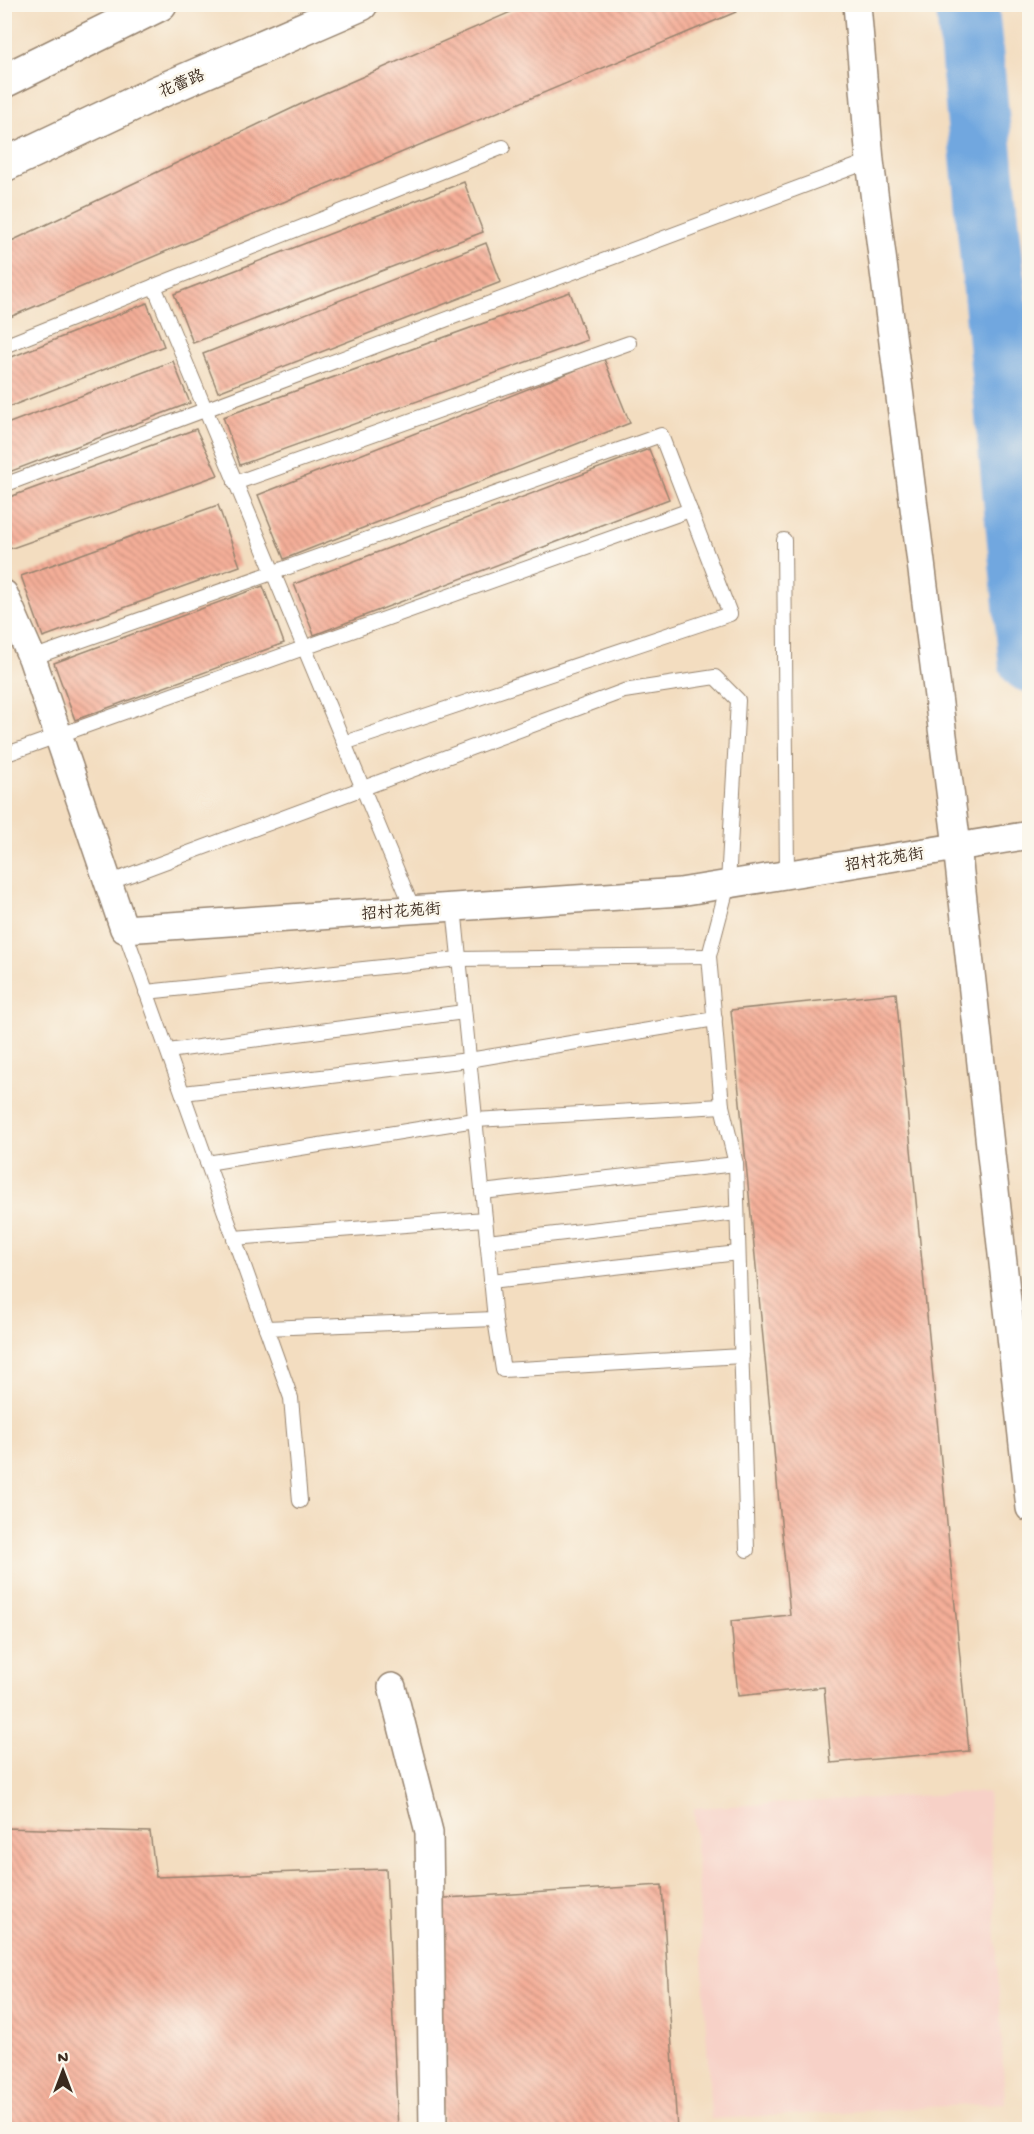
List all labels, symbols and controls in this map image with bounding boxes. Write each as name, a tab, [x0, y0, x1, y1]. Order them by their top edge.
street label: 花蕾路	[156, 65, 208, 103]
street label: 招村花苑街	[843, 845, 926, 877]
street label: 招村花苑街	[361, 900, 442, 926]
north arrow	[33, 2041, 93, 2101]
text: N	[58, 2050, 69, 2069]

